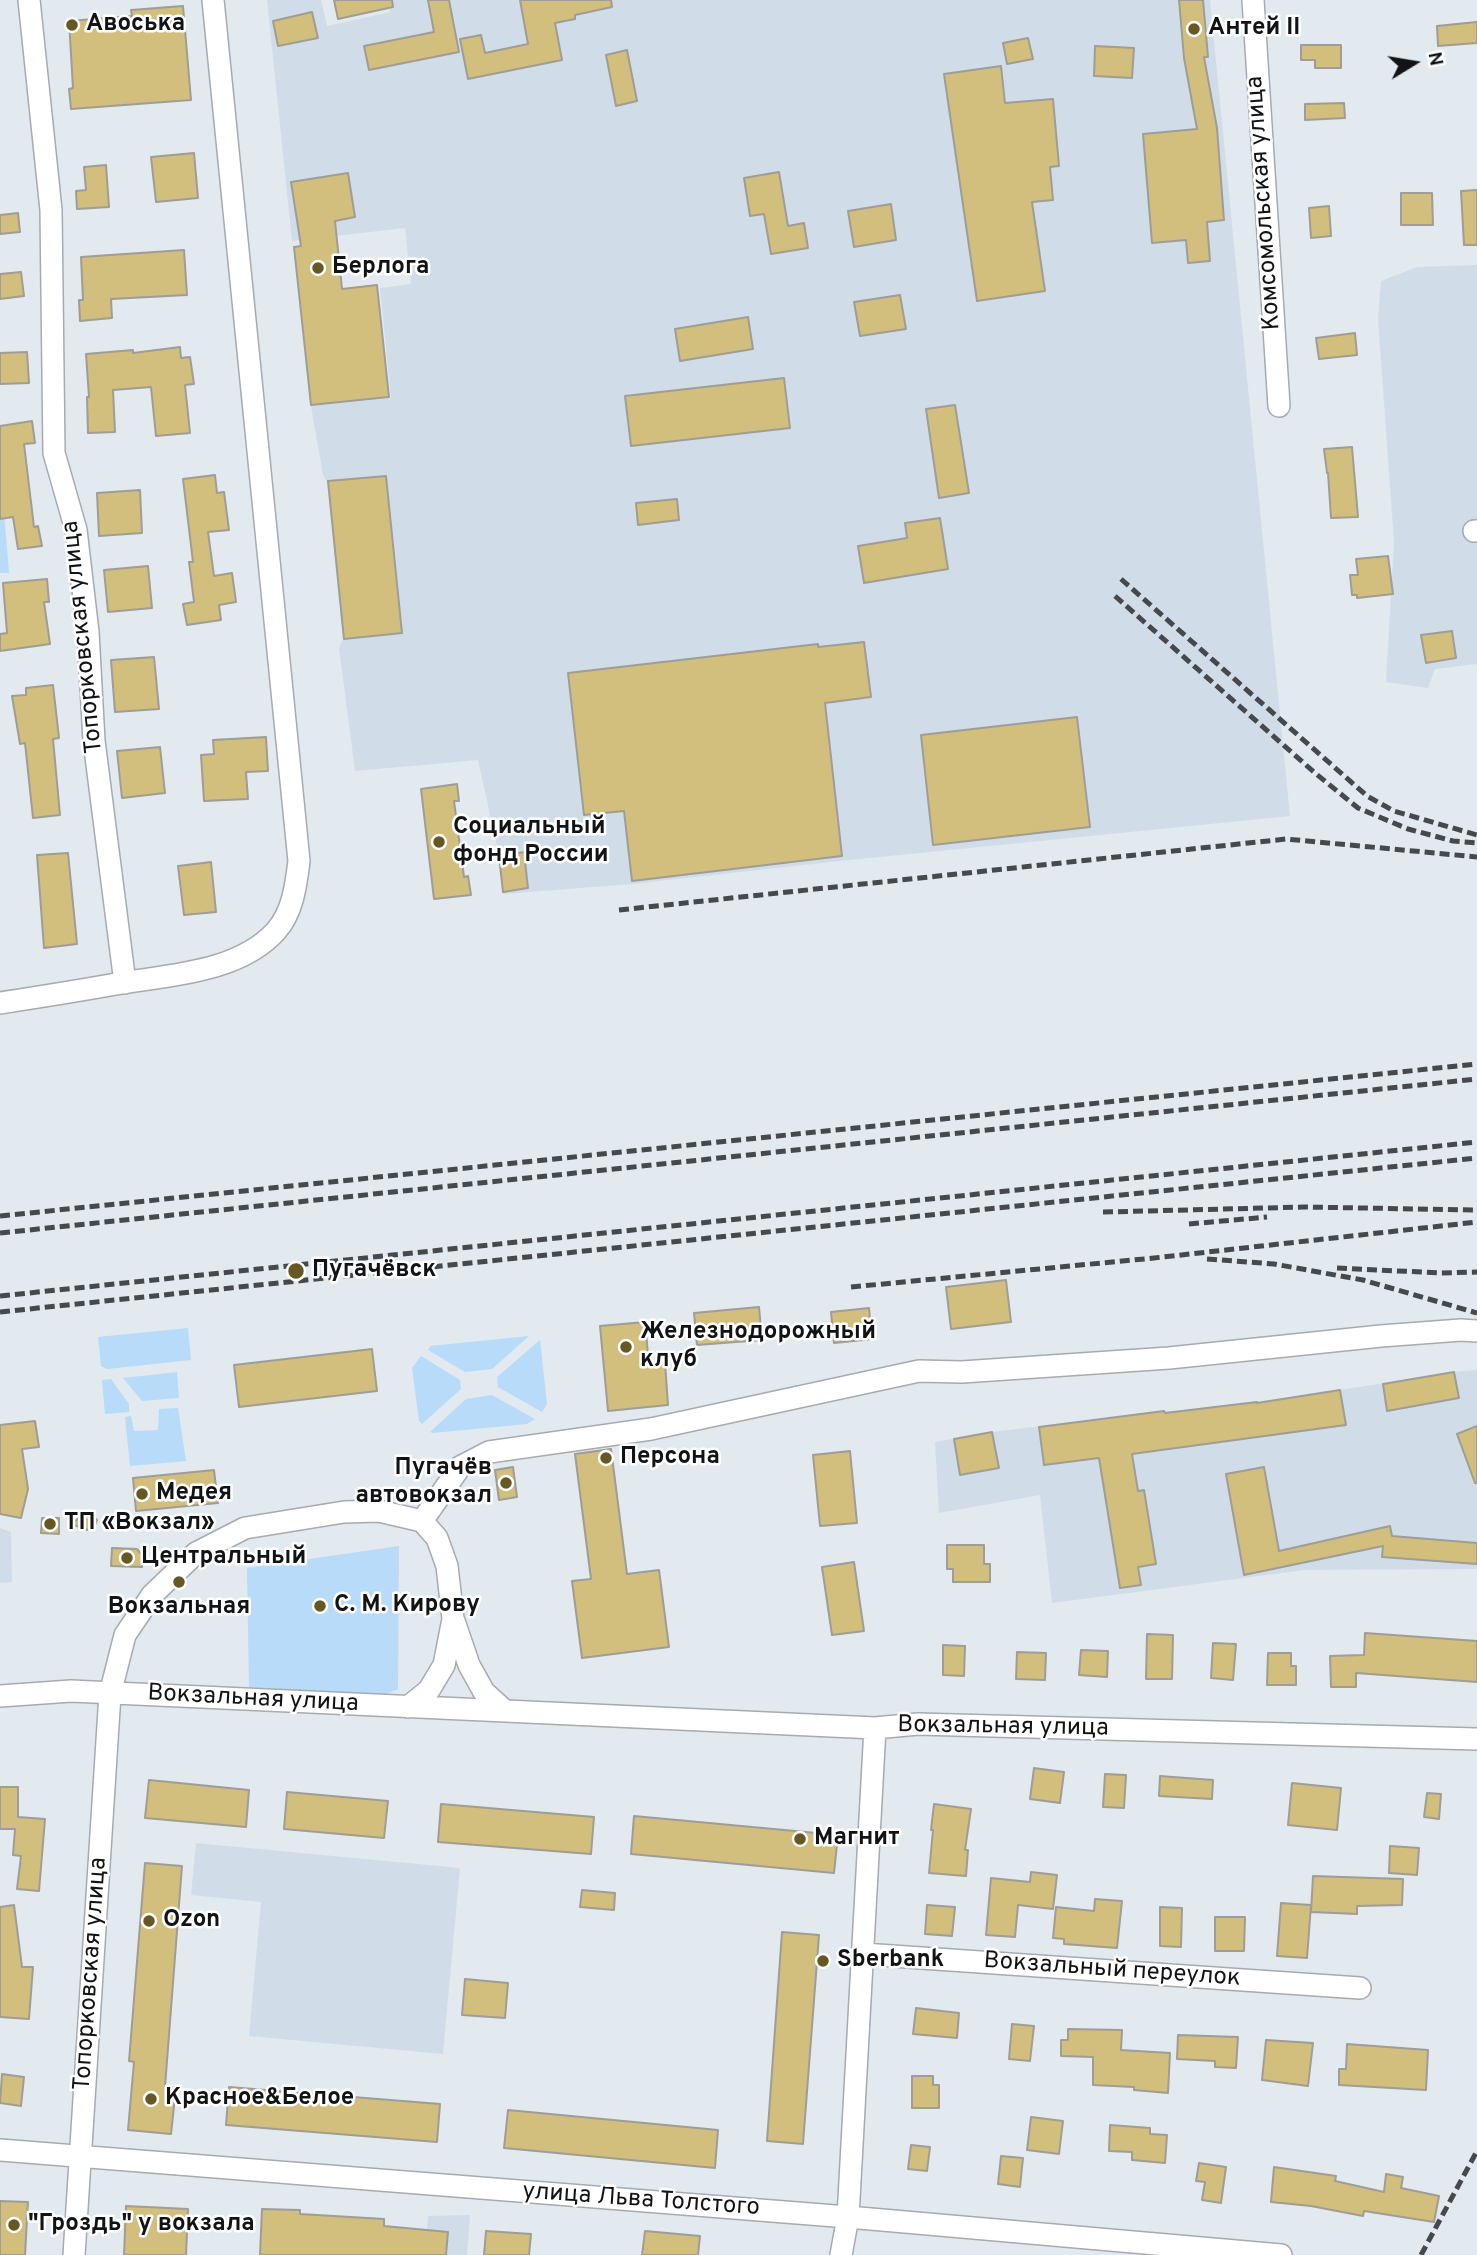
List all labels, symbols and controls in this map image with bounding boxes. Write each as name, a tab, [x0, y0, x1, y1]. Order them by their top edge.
place label: Авоська	[86, 11, 185, 39]
place label: Антей II	[1208, 15, 1300, 43]
marker: Авоська	[64, 17, 80, 33]
marker: Антей II	[1186, 21, 1202, 37]
north arrow	[1379, 28, 1449, 98]
text: N	[1422, 50, 1448, 68]
street label: Комсомольская улица	[1242, 75, 1288, 331]
place label: Берлога	[332, 254, 429, 282]
marker: Берлога	[310, 260, 326, 276]
street label: Топорковская улица	[57, 519, 111, 755]
place label: Социальный фонд России	[453, 814, 609, 870]
marker: Социальный фонд России	[431, 834, 447, 850]
place label: Пугачёвск	[312, 1257, 436, 1285]
marker: Пугачёвск	[286, 1261, 306, 1281]
place label: Железнодорожный клуб	[640, 1319, 876, 1375]
marker: Железнодорожный клуб	[618, 1339, 634, 1355]
place label: Персона	[620, 1444, 720, 1472]
marker: Персона	[598, 1450, 614, 1466]
place label: Пугачёв автовокзал	[356, 1455, 492, 1511]
marker: Пугачёв автовокзал	[498, 1475, 514, 1491]
place label: Медея	[156, 1480, 232, 1508]
marker: Медея	[134, 1486, 150, 1502]
place label: ТП «Вокзал»	[64, 1510, 215, 1538]
marker: ТП «Вокзал»	[42, 1516, 58, 1532]
place label: Центральный	[141, 1544, 306, 1572]
marker: Центральный	[119, 1550, 135, 1566]
marker: Вокзальная	[171, 1574, 187, 1590]
place label: С. М. Кирову	[334, 1592, 480, 1620]
place label: Вокзальная	[108, 1594, 250, 1622]
marker: С. М. Кирову	[312, 1598, 328, 1614]
street label: Вокзальная улица	[147, 1680, 359, 1720]
street label: Вокзальная улица	[897, 1712, 1109, 1744]
place label: Магнит	[814, 1825, 900, 1853]
marker: Магнит	[792, 1831, 808, 1847]
street label: Топорковская улица	[69, 1856, 115, 2092]
place label: Ozon	[163, 1907, 220, 1935]
marker: Ozon	[141, 1913, 157, 1929]
place label: Sberbank	[837, 1947, 944, 1975]
street label: Вокзальный переулок	[983, 1948, 1241, 1994]
marker: Sberbank	[815, 1953, 831, 1969]
place label: Красное&Белое	[165, 2085, 354, 2113]
marker: Красное&Белое	[143, 2091, 159, 2107]
street label: улица Льва Толстого	[521, 2178, 761, 2224]
place label: "Гроздь" у вокзала	[28, 2211, 255, 2239]
marker: "Гроздь" у вокзала	[6, 2217, 22, 2233]

